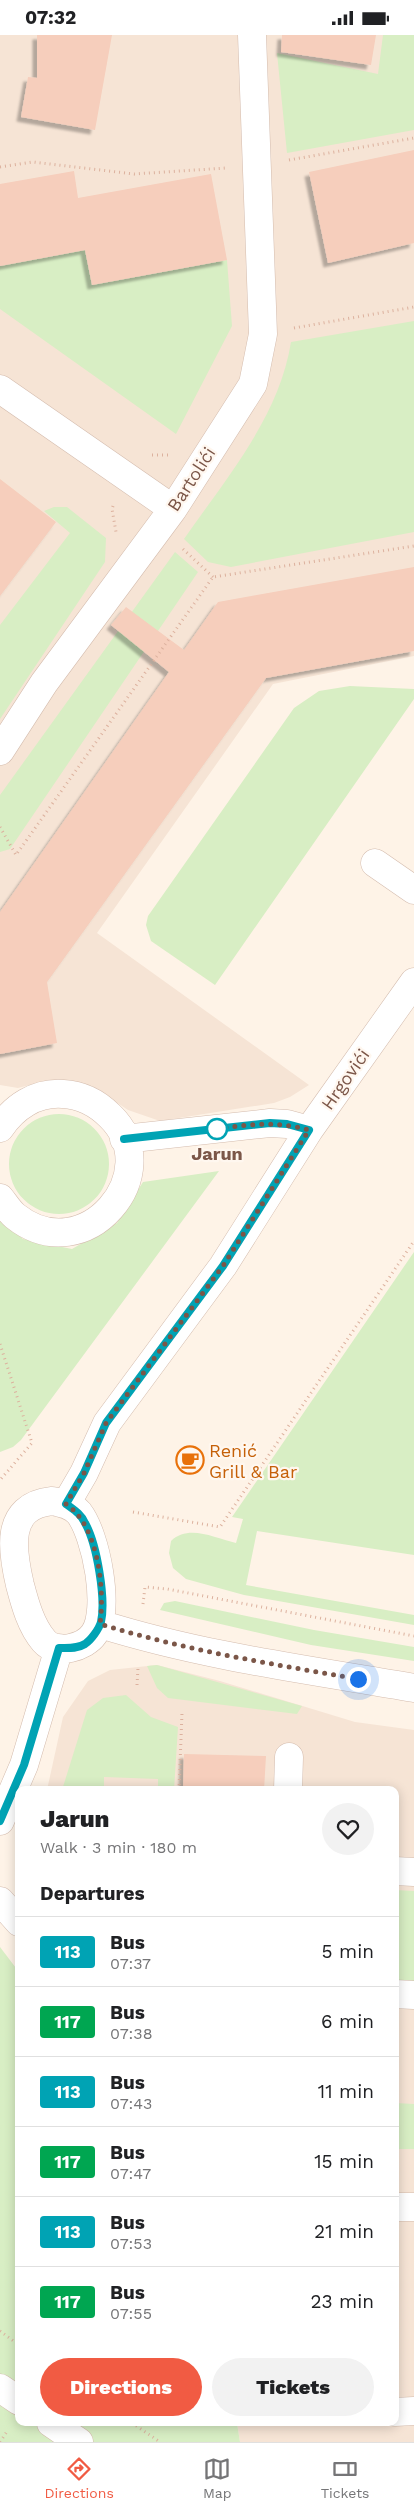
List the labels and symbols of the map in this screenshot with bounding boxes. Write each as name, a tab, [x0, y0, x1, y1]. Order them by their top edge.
street label: Bartolići	[163, 443, 219, 515]
street label: Hrgovići	[316, 1045, 374, 1113]
marker: Jarun	[206, 1118, 228, 1140]
place label: Jarun	[191, 1143, 243, 1164]
place label: Renić Grill & Bar	[209, 1440, 297, 1482]
cafe icon: Renić Grill & Bar	[175, 1445, 205, 1475]
your location	[346, 1667, 371, 1692]

